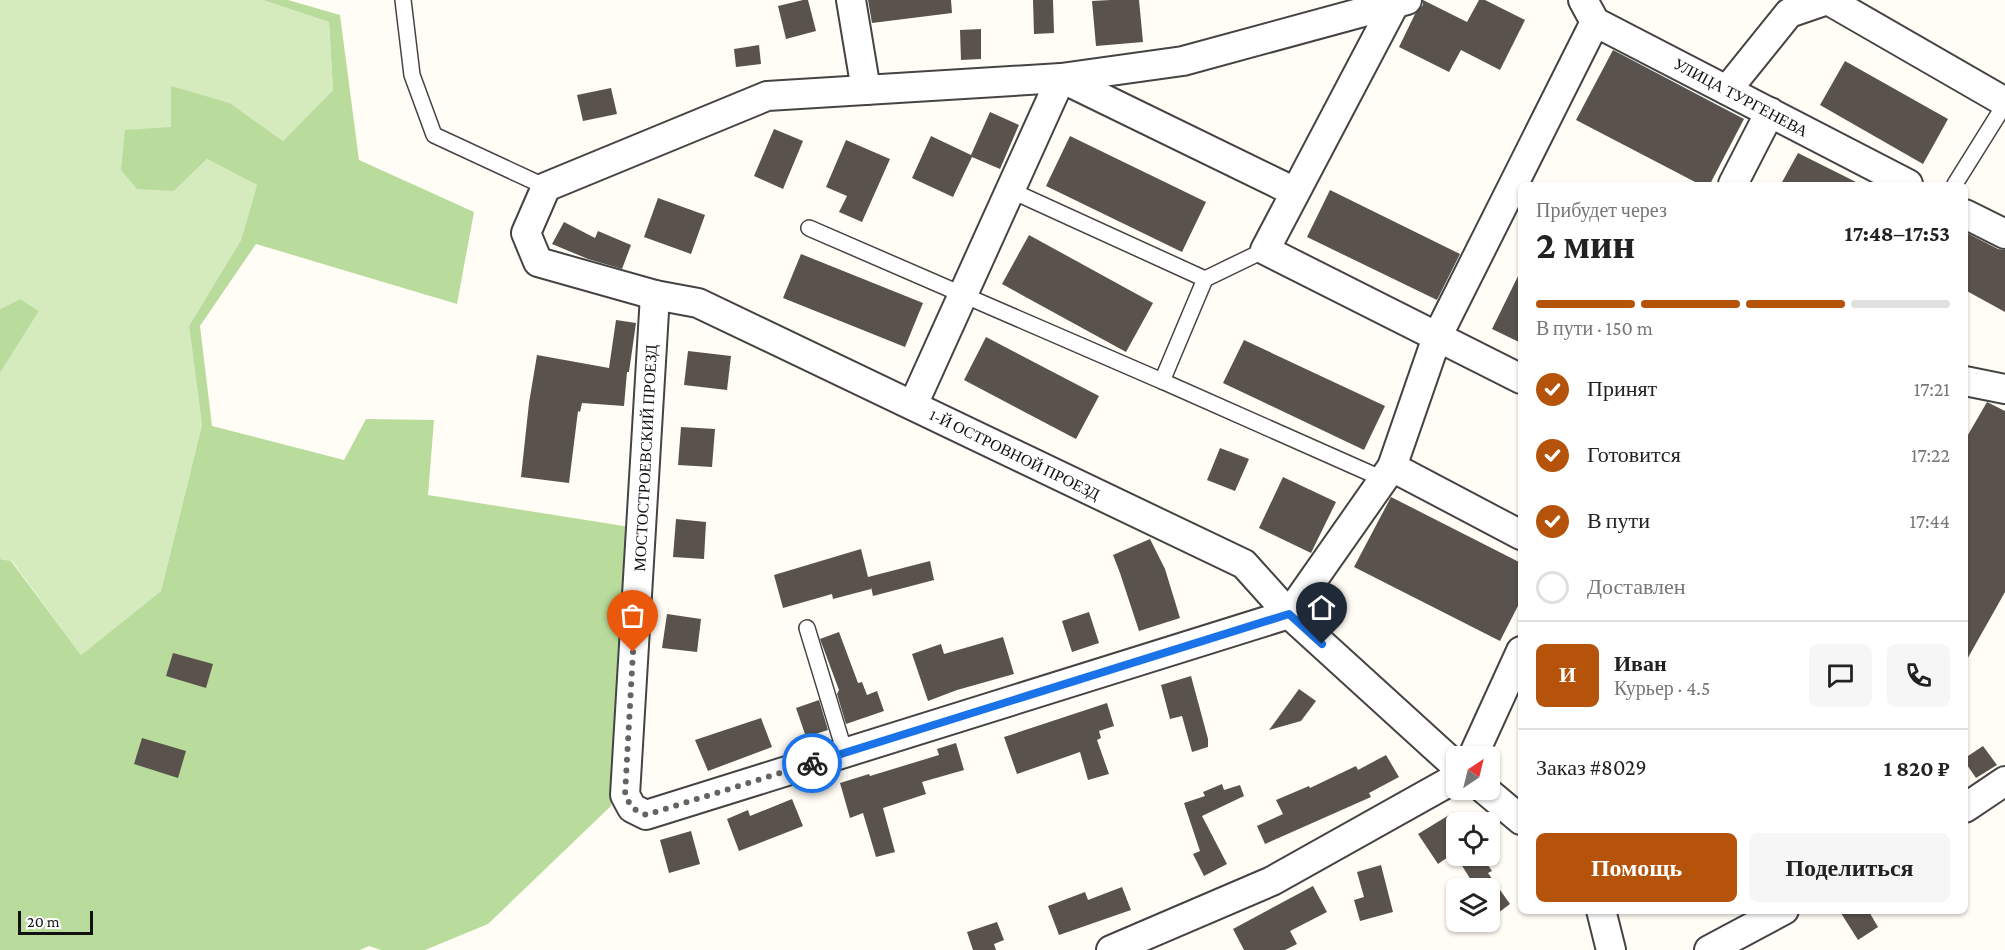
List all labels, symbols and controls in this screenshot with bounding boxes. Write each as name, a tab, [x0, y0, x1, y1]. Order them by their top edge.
street label: УЛИЦА ТУРГЕНЕВА	[1670, 55, 1811, 141]
text: Прибудет через	[1536, 199, 1667, 221]
text: 17:48–17:53	[1844, 221, 1950, 246]
text: 2 мин	[1536, 223, 1635, 266]
text: В пути · 150 m	[1536, 317, 1653, 339]
street label: МОСТОСТРОЕВСКИЙ ПРОЕЗД	[630, 344, 661, 572]
icon: check	[1536, 373, 1569, 406]
text: Принят	[1587, 376, 1657, 401]
text: 17:21	[1914, 378, 1950, 400]
street label: 1-Й ОСТРОВНОЙ ПРОЕЗД	[927, 405, 1103, 504]
icon: check	[1536, 439, 1569, 472]
text: Готовится	[1587, 442, 1681, 467]
text: 17:22	[1911, 444, 1950, 466]
icon: check	[1536, 505, 1569, 538]
text: В пути	[1587, 508, 1650, 533]
text: 17:44	[1909, 510, 1950, 532]
text: Доставлен	[1587, 574, 1686, 599]
pin	[1296, 582, 1347, 644]
pin	[607, 590, 658, 652]
icon: home	[1305, 591, 1338, 624]
icon: bag	[616, 599, 649, 632]
button: chat	[1809, 644, 1872, 707]
button: phone	[1887, 644, 1950, 707]
text: Иван	[1614, 651, 1667, 676]
text: И	[1559, 662, 1576, 687]
text: Курьер · 4.5	[1614, 677, 1710, 699]
courier	[782, 733, 842, 793]
north arrow	[1446, 746, 1500, 800]
map controls	[1446, 746, 1500, 932]
icon: bike	[796, 747, 829, 780]
text: Заказ #8029	[1536, 755, 1647, 780]
text: 1 820 ₽	[1884, 756, 1950, 781]
button: locate	[1446, 812, 1500, 866]
button: Помощь	[1536, 833, 1737, 902]
button: Поделиться	[1749, 833, 1950, 902]
button: layers	[1446, 878, 1500, 932]
scale bar	[18, 908, 93, 936]
text: 20 m	[27, 913, 60, 930]

